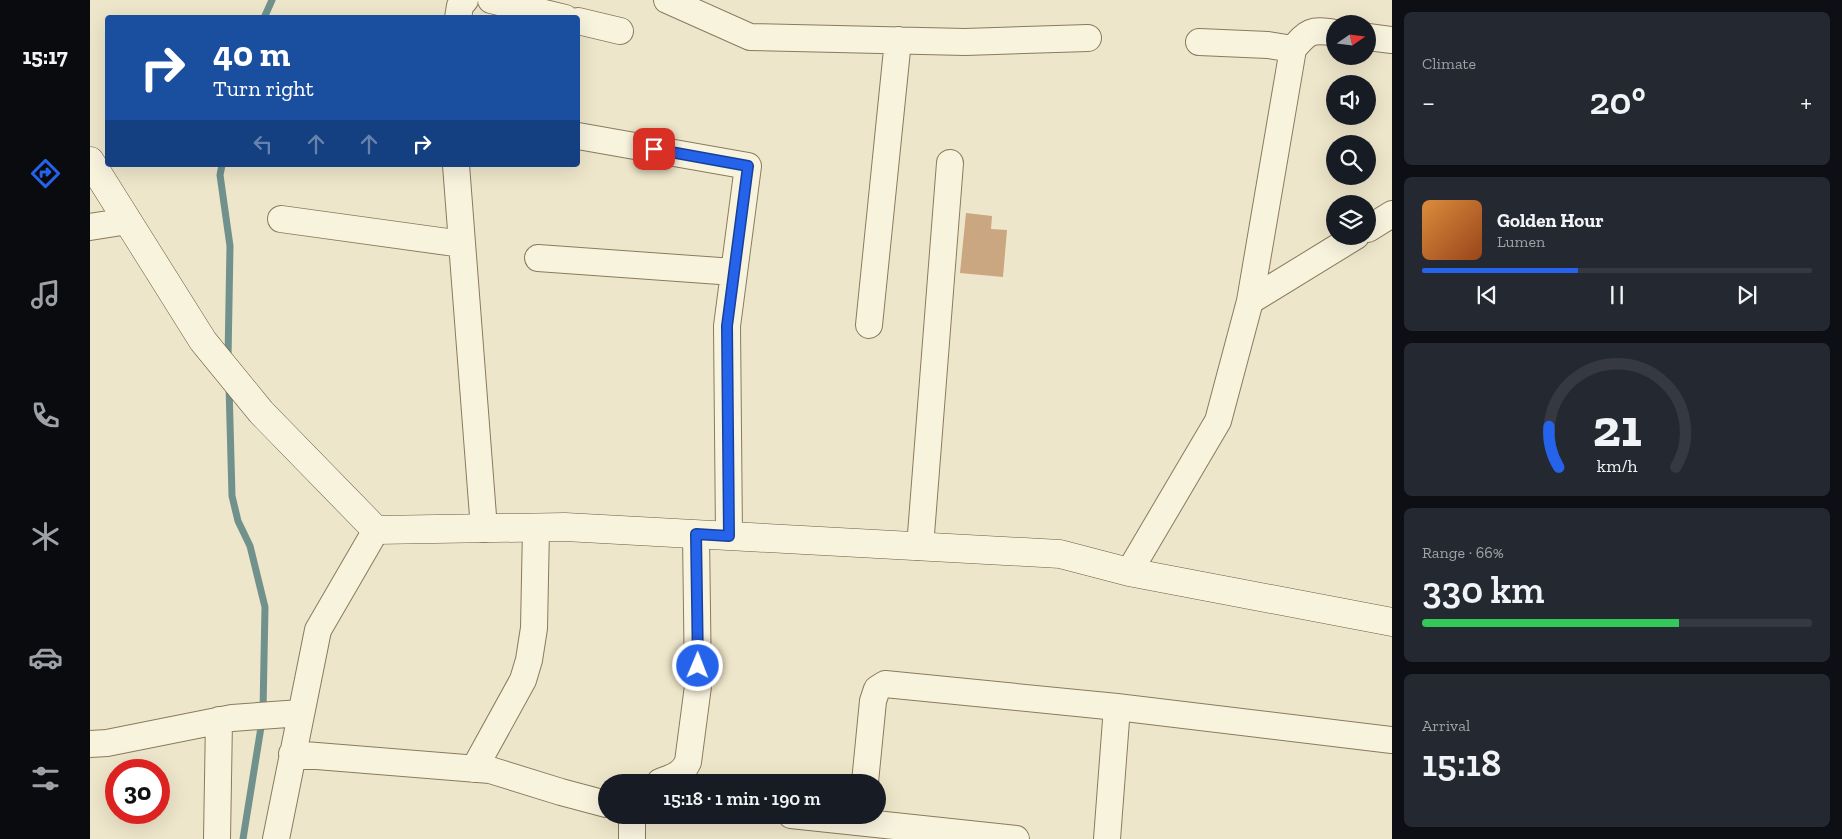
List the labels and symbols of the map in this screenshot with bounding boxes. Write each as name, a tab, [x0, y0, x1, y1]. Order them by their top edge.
north arrow	[1326, 15, 1376, 65]
pin	[633, 128, 675, 170]
position arrow	[671, 639, 723, 691]
speed limit sign: 30	[105, 759, 170, 824]

